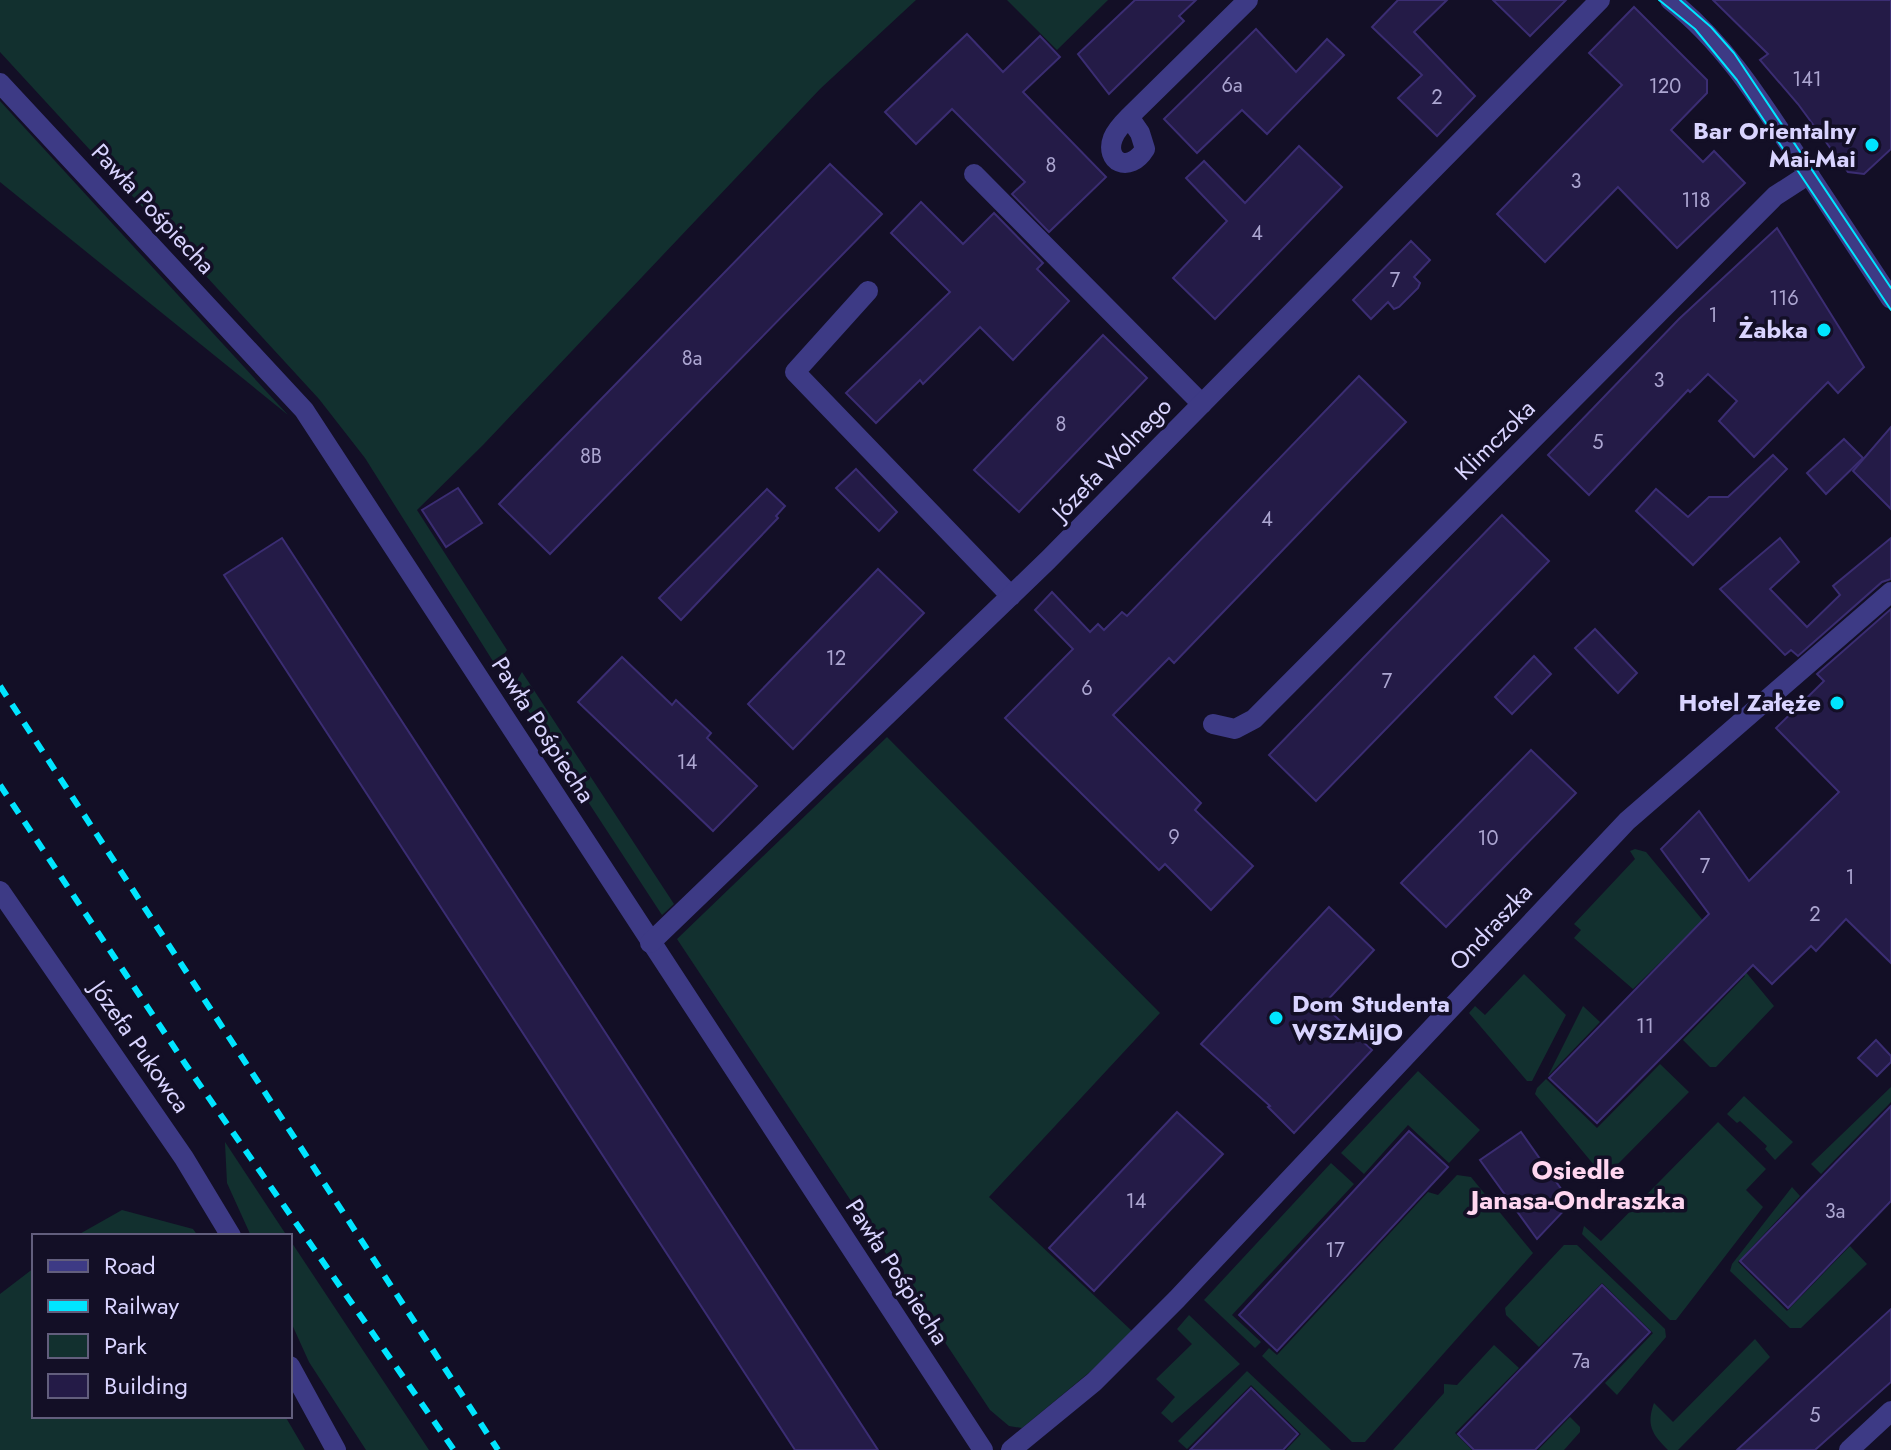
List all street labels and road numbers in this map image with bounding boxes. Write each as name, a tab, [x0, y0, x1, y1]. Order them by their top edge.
street label: Pawła Pośpiecha	[83, 135, 223, 282]
street label: Józefa Wolnego	[1042, 389, 1180, 530]
street label: Klimczoka	[1446, 391, 1543, 488]
street label: Pawła Pośpiecha	[483, 650, 604, 810]
street label: Ondraszka	[1441, 875, 1540, 978]
street label: Józefa Pukowca	[80, 971, 199, 1120]
street label: Pawła Pośpiecha	[837, 1192, 958, 1352]

